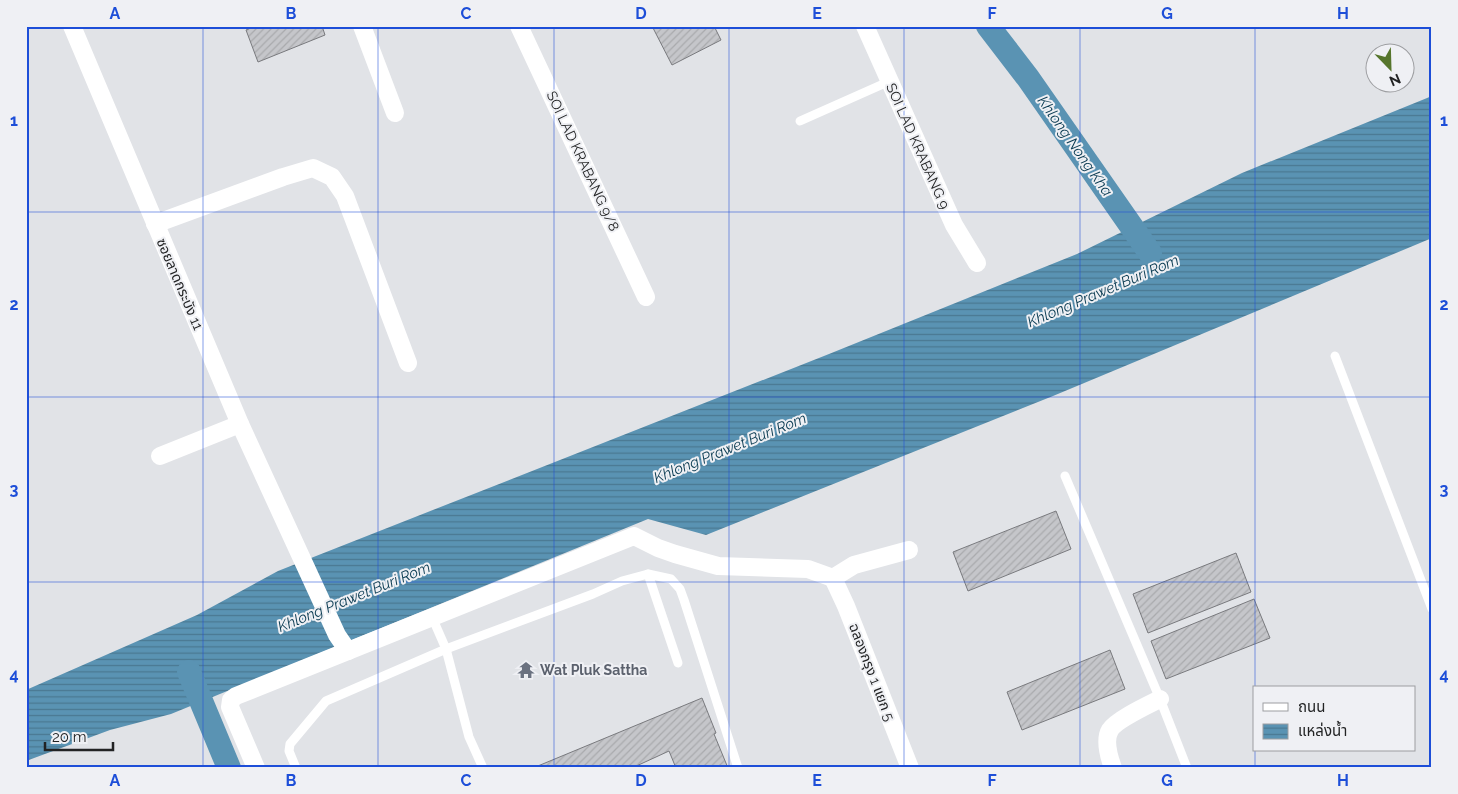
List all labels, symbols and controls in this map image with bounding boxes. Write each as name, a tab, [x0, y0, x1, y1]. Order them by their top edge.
text: A	[110, 4, 121, 23]
text: B	[286, 4, 297, 23]
text: C	[461, 4, 472, 23]
text: D	[635, 4, 647, 23]
text: E	[812, 4, 822, 23]
text: F	[987, 4, 997, 23]
text: G	[1161, 4, 1173, 23]
text: H	[1337, 4, 1349, 23]
north arrow	[1366, 42, 1416, 92]
text: N	[1387, 71, 1403, 89]
street label: SOI LAD KRABANG 9	[883, 81, 953, 211]
street label: SOI LAD KRABANG 9/8	[543, 88, 623, 234]
water label: Khlong Nong Kha	[1034, 92, 1116, 200]
text: 1	[10, 111, 18, 130]
text: 1	[1440, 111, 1448, 130]
street label: ซอยลาดกระบัง 11	[154, 236, 206, 332]
water label: Khlong Prawet Buri Rom	[1025, 251, 1181, 331]
text: 2	[9, 295, 19, 314]
text: 2	[1439, 295, 1449, 314]
water label: Khlong Prawet Buri Rom	[651, 409, 809, 487]
text: 3	[10, 480, 19, 499]
text: 3	[1440, 480, 1449, 499]
water label: Khlong Prawet Buri Rom	[275, 558, 433, 636]
street label: ฉลองกรุง 1 แยก 5	[845, 621, 898, 724]
temple icon: Wat Pluk Sattha	[516, 660, 536, 680]
place label: Wat Pluk Sattha	[540, 662, 647, 678]
text: 4	[9, 665, 19, 684]
text: 4	[1439, 665, 1449, 684]
legend	[1253, 686, 1416, 752]
text: ถนน	[1298, 698, 1325, 716]
scale bar	[45, 719, 112, 751]
text: แหล่งน้ำ	[1298, 720, 1347, 740]
text: 20 m	[52, 728, 87, 746]
text: A	[110, 771, 121, 790]
text: B	[286, 771, 297, 790]
text: C	[461, 771, 472, 790]
text: D	[635, 771, 647, 790]
text: E	[812, 771, 822, 790]
text: F	[987, 771, 997, 790]
text: G	[1161, 771, 1173, 790]
text: H	[1337, 771, 1349, 790]

